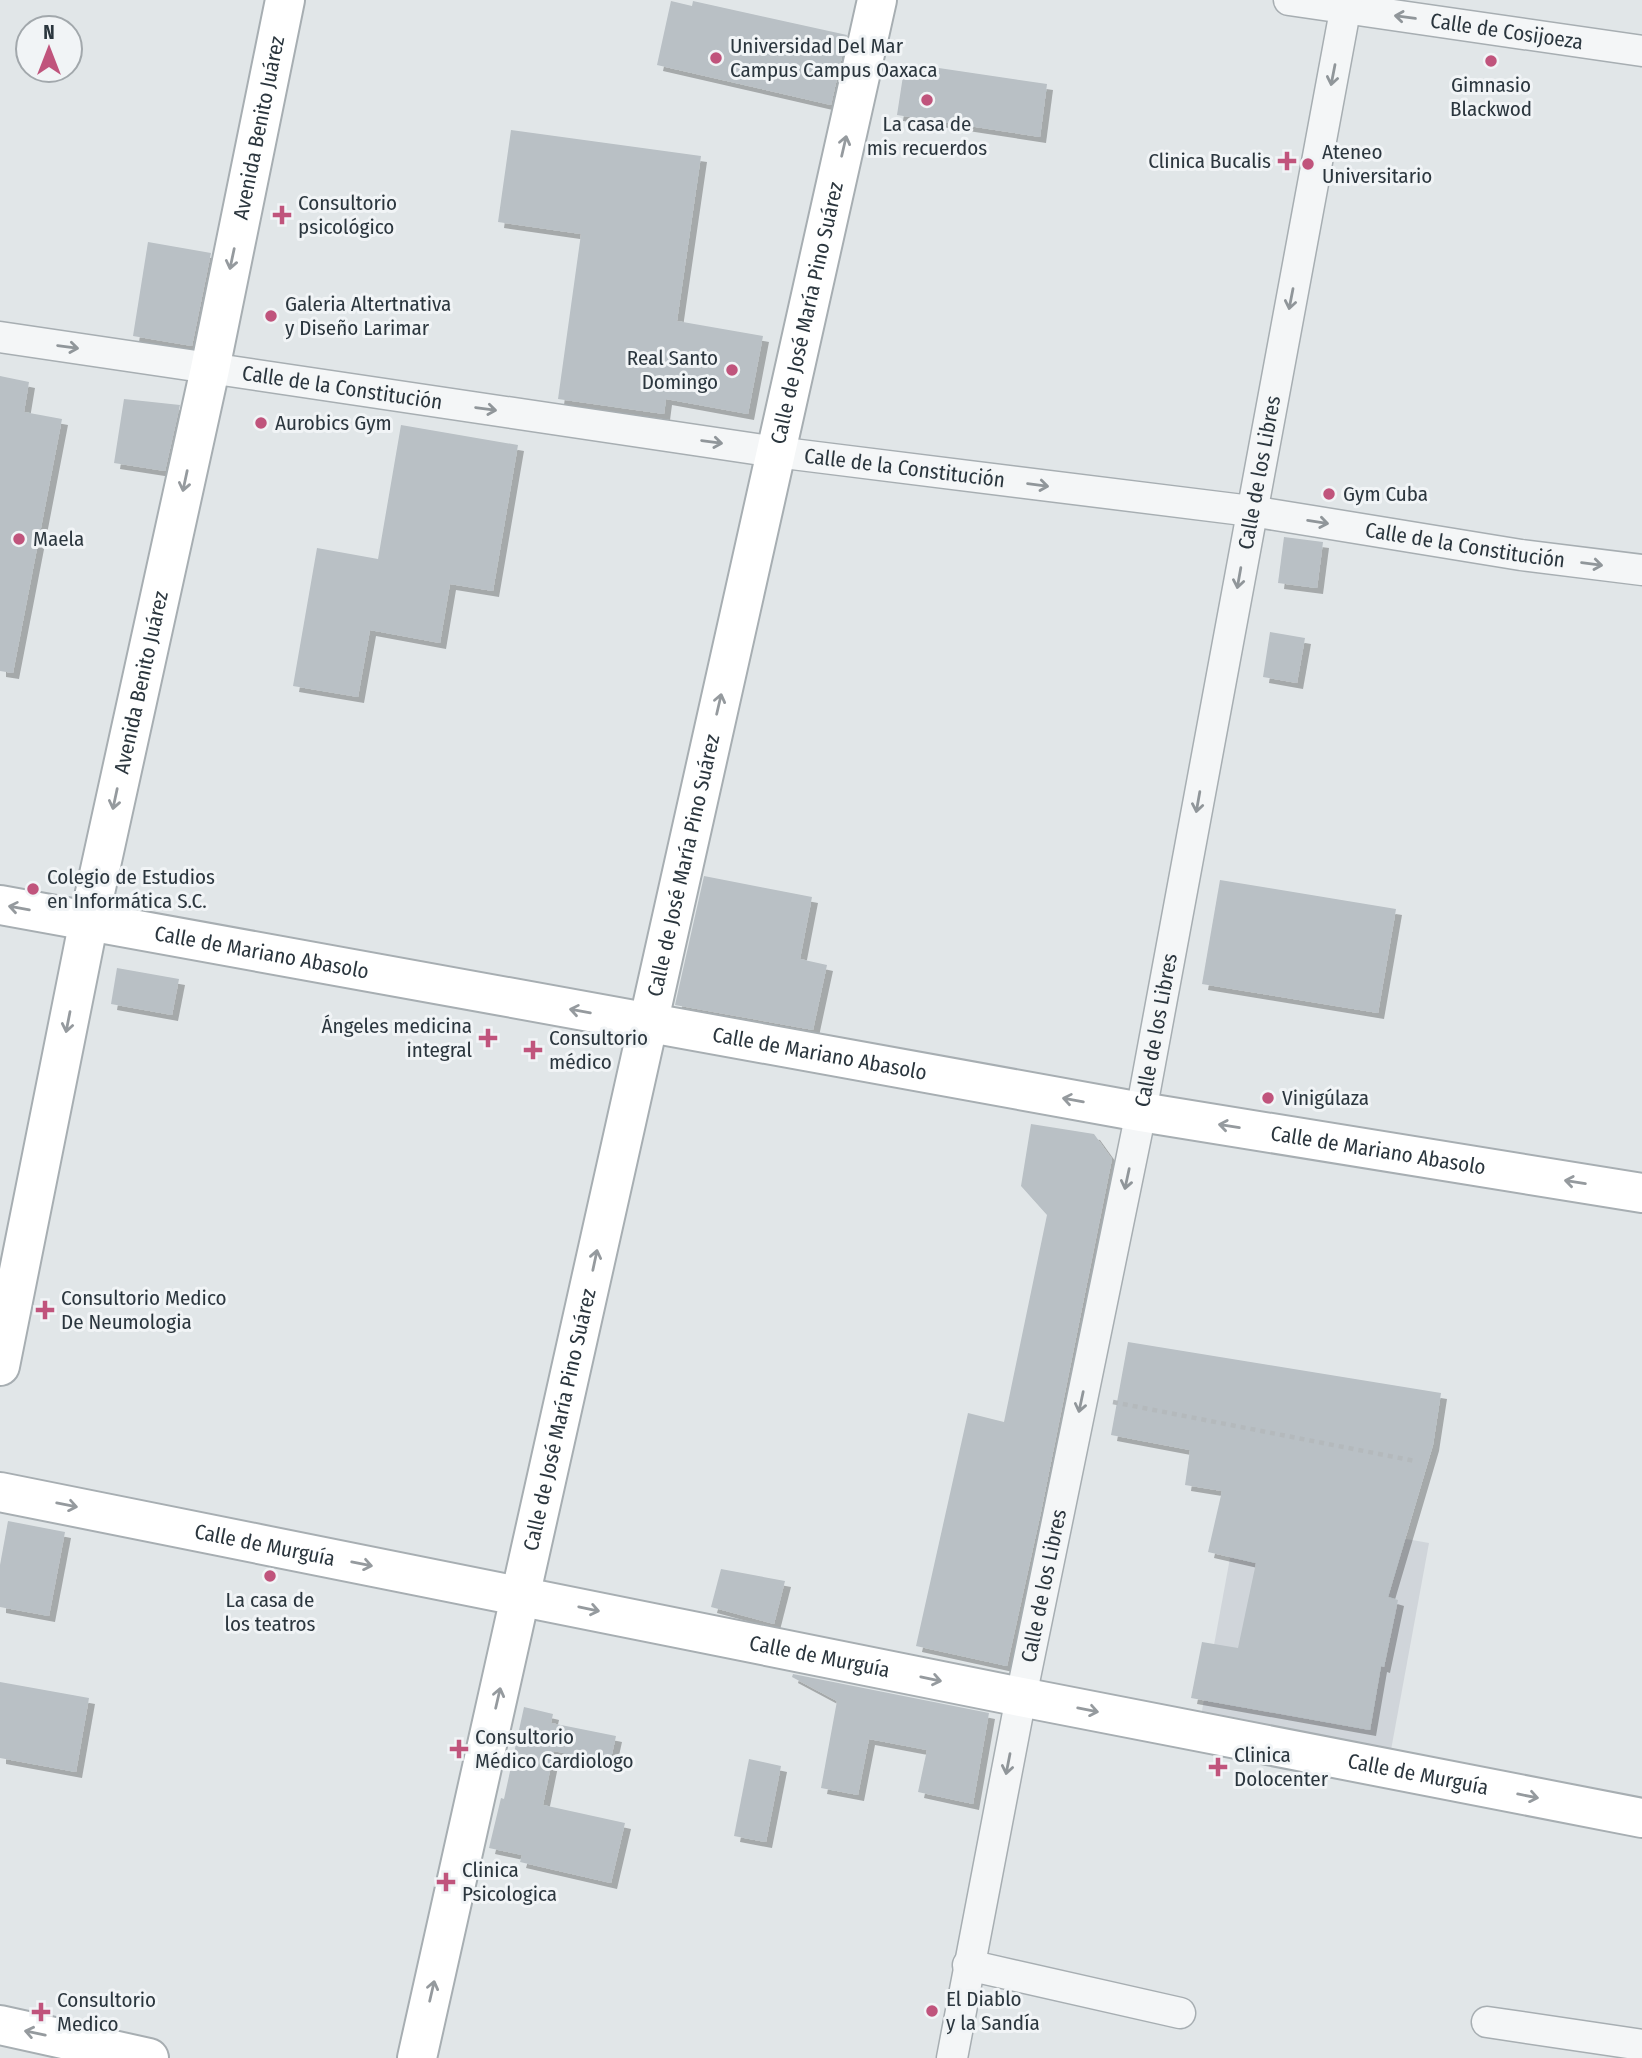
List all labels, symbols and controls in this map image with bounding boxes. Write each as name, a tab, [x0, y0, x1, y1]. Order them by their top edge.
street label: Calle de Cosijoeza	[1429, 8, 1585, 55]
one-way arrow	[1394, 10, 1417, 23]
north arrow	[14, 14, 84, 84]
text: N	[43, 21, 55, 44]
place label: Universidad Del Mar Campus Campus Oaxaca	[730, 33, 937, 83]
street label: Avenida Benito Juárez	[228, 34, 290, 222]
marker: Universidad Del Mar Campus Campus Oaxaca	[708, 50, 724, 66]
marker: Gimnasio Blackwod	[1483, 53, 1499, 69]
one-way arrow	[1326, 63, 1339, 86]
place label: Gimnasio Blackwod	[1450, 72, 1532, 122]
marker: La casa de mis recuerdos	[919, 92, 935, 108]
place label: La casa de mis recuerdos	[867, 111, 987, 161]
one-way arrow	[838, 135, 851, 158]
place label: Ateneo Universitario	[1322, 139, 1432, 189]
place label: Clinica Bucalis	[1148, 148, 1271, 174]
marker: Clinica Bucalis	[1277, 151, 1297, 171]
marker: Ateneo Universitario	[1300, 156, 1316, 172]
street label: Calle de José María Pino Suárez	[765, 179, 849, 447]
place label: Consultorio psicológico	[298, 190, 397, 240]
marker: Consultorio psicológico	[272, 205, 292, 225]
one-way arrow	[225, 247, 239, 270]
one-way arrow	[1284, 287, 1297, 310]
place label: Galeria Altertnativa y Diseño Larimar	[285, 291, 451, 341]
marker: Galeria Altertnativa y Diseño Larimar	[263, 308, 279, 324]
one-way arrow	[56, 341, 78, 354]
place label: Real Santo Domingo	[627, 345, 718, 395]
street label: Calle de la Constitución	[240, 360, 444, 415]
marker: Real Santo Domingo	[724, 362, 740, 378]
street label: Calle de los Libres	[1232, 394, 1286, 552]
one-way arrow	[475, 403, 497, 416]
place label: Aurobics Gym	[275, 410, 392, 436]
marker: Aurobics Gym	[253, 415, 269, 431]
one-way arrow	[700, 436, 722, 449]
street label: Calle de la Constitución	[803, 443, 1006, 493]
one-way arrow	[178, 470, 191, 492]
one-way arrow	[1026, 478, 1049, 491]
place label: Gym Cuba	[1343, 481, 1428, 507]
marker: Gym Cuba	[1321, 486, 1337, 502]
one-way arrow	[1307, 516, 1329, 529]
street label: Calle de la Constitución	[1363, 517, 1567, 573]
place label: Maela	[33, 526, 84, 552]
marker: Maela	[11, 531, 27, 547]
one-way arrow	[1580, 558, 1603, 571]
one-way arrow	[1232, 566, 1245, 589]
street label: Avenida Benito Juárez	[108, 589, 174, 776]
one-way arrow	[713, 693, 726, 716]
street label: Calle de José María Pino Suárez	[642, 732, 725, 999]
one-way arrow	[108, 787, 122, 810]
one-way arrow	[1190, 790, 1204, 813]
place label: Colegio de Estudios en Informática S.C.	[47, 864, 215, 914]
marker: Colegio de Estudios en Informática S.C.	[25, 881, 41, 897]
one-way arrow	[8, 901, 31, 914]
street label: Calle de Mariano Abasolo	[152, 920, 371, 985]
street label: Calle de los Libres	[1129, 951, 1183, 1109]
one-way arrow	[569, 1004, 592, 1017]
one-way arrow	[61, 1010, 75, 1033]
place label: Ángeles medicina integral	[322, 1013, 472, 1063]
street label: Calle de Mariano Abasolo	[710, 1022, 929, 1086]
place label: Consultorio médico	[549, 1025, 648, 1075]
marker: Ángeles medicina integral	[478, 1028, 498, 1048]
marker: Consultorio médico	[523, 1040, 543, 1060]
place label: Vinigúlaza	[1282, 1085, 1369, 1111]
marker: Vinigúlaza	[1260, 1090, 1276, 1106]
one-way arrow	[1063, 1093, 1085, 1106]
one-way arrow	[1218, 1119, 1241, 1132]
street label: Calle de Mariano Abasolo	[1269, 1120, 1488, 1181]
one-way arrow	[1119, 1167, 1133, 1190]
one-way arrow	[1564, 1175, 1587, 1188]
one-way arrow	[589, 1249, 602, 1272]
place label: Consultorio Medico De Neumologia	[61, 1285, 227, 1335]
street label: Calle de José María Pino Suárez	[518, 1286, 602, 1553]
marker: Consultorio Medico De Neumologia	[35, 1300, 55, 1320]
one-way arrow	[1074, 1390, 1088, 1413]
one-way arrow	[55, 1499, 78, 1512]
street label: Calle de los Libres	[1015, 1507, 1072, 1665]
street label: Calle de Murguía	[192, 1518, 337, 1572]
one-way arrow	[350, 1557, 373, 1571]
marker: La casa de los teatros	[262, 1568, 278, 1584]
place label: La casa de los teatros	[224, 1587, 316, 1637]
one-way arrow	[577, 1602, 600, 1616]
street label: Calle de Murguía	[747, 1630, 892, 1683]
one-way arrow	[919, 1672, 942, 1686]
one-way arrow	[492, 1687, 506, 1710]
one-way arrow	[1076, 1704, 1099, 1717]
place label: Consultorio Médico Cardiologo	[475, 1724, 634, 1774]
marker: Consultorio Médico Cardiologo	[449, 1739, 469, 1759]
place label: Clinica Dolocenter	[1234, 1742, 1329, 1792]
street label: Calle de Murguía	[1346, 1748, 1491, 1801]
one-way arrow	[1001, 1752, 1014, 1775]
marker: Clinica Dolocenter	[1208, 1757, 1228, 1777]
one-way arrow	[1516, 1790, 1539, 1804]
place label: Clinica Psicologica	[462, 1857, 557, 1907]
marker: Clinica Psicologica	[436, 1872, 456, 1892]
one-way arrow	[425, 1980, 439, 2003]
place label: El Diablo y la Sandía	[946, 1986, 1040, 2036]
place label: Consultorio Medico	[57, 1987, 156, 2037]
marker: Consultorio Medico	[31, 2002, 51, 2022]
marker: El Diablo y la Sandía	[924, 2003, 940, 2019]
one-way arrow	[24, 2025, 46, 2038]

